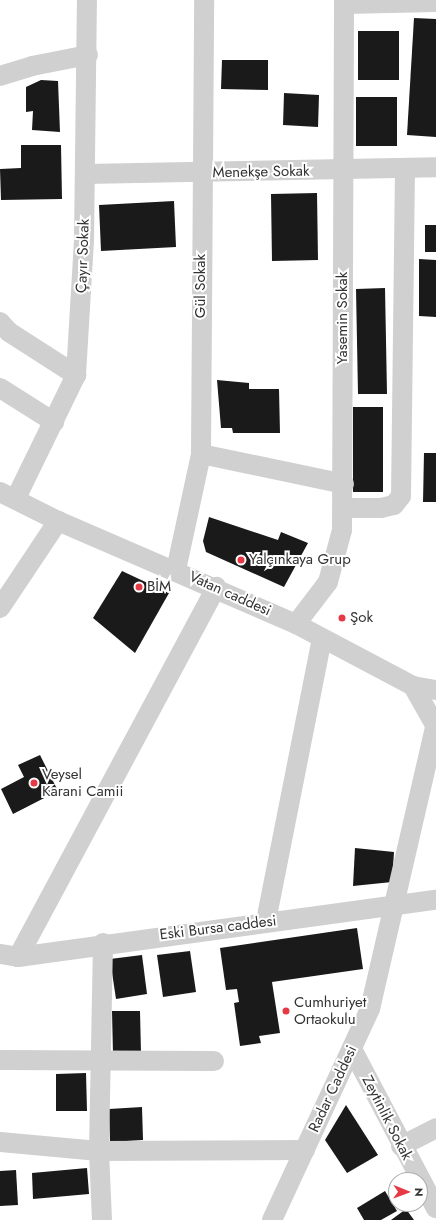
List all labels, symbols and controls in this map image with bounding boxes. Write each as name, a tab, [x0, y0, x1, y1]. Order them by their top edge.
street label: Menekşe Sokak	[212, 162, 310, 182]
street label: Çayır Sokak	[73, 219, 93, 293]
street label: Gül Sokak	[192, 254, 210, 318]
street label: Yasemin Sokak	[334, 272, 352, 364]
place label: Yalçınkaya Grup	[249, 551, 351, 569]
marker: Yalçınkaya Grup	[236, 555, 246, 565]
street label: Vatan caddesi	[186, 568, 274, 620]
place label: BİM	[147, 578, 171, 596]
marker: BİM	[134, 582, 144, 592]
place label: Şok	[350, 609, 373, 627]
marker: Şok	[337, 613, 347, 623]
place label: Veysel Karani Camii	[42, 765, 123, 800]
marker: Veysel Karani Camii	[29, 778, 39, 788]
street label: Eski Bursa caddesi	[159, 912, 277, 944]
place label: Cumhuriyet Ortaokulu	[294, 993, 366, 1028]
marker: Cumhuriyet Ortaokulu	[281, 1006, 291, 1016]
street label: Radar Caddesi	[305, 1043, 361, 1135]
street label: Zeytinlik Sokak	[358, 1073, 416, 1163]
north arrow	[388, 1172, 428, 1212]
text: N	[411, 1188, 427, 1197]

